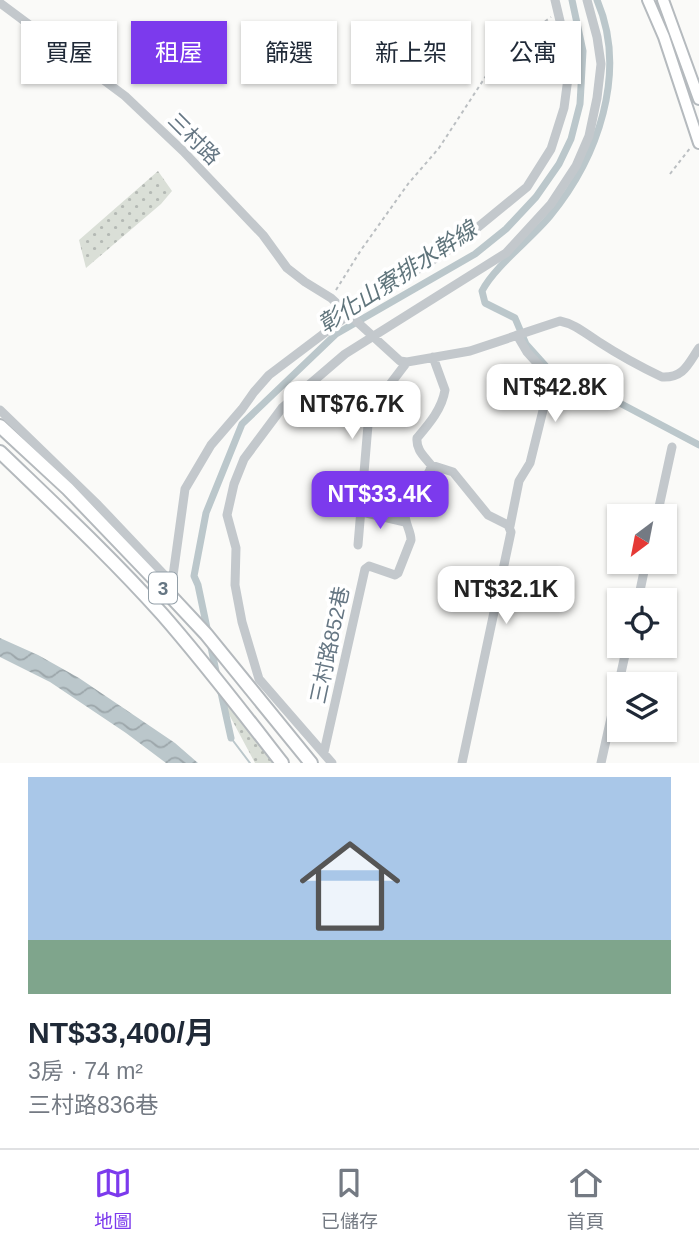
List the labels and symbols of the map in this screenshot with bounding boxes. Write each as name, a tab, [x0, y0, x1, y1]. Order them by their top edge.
street label: 三村路	[164, 108, 225, 169]
water label: 彰化山寮排水幹線	[313, 214, 484, 338]
pin: NT$42.8K	[483, 364, 627, 424]
pin: NT$76.7K	[280, 382, 424, 441]
pin: NT$33.4K	[308, 472, 452, 531]
north arrow	[607, 504, 677, 574]
pin: NT$32.1K	[434, 566, 578, 626]
road number: 3	[149, 572, 177, 604]
street label: 三村路852巷	[306, 584, 353, 706]

